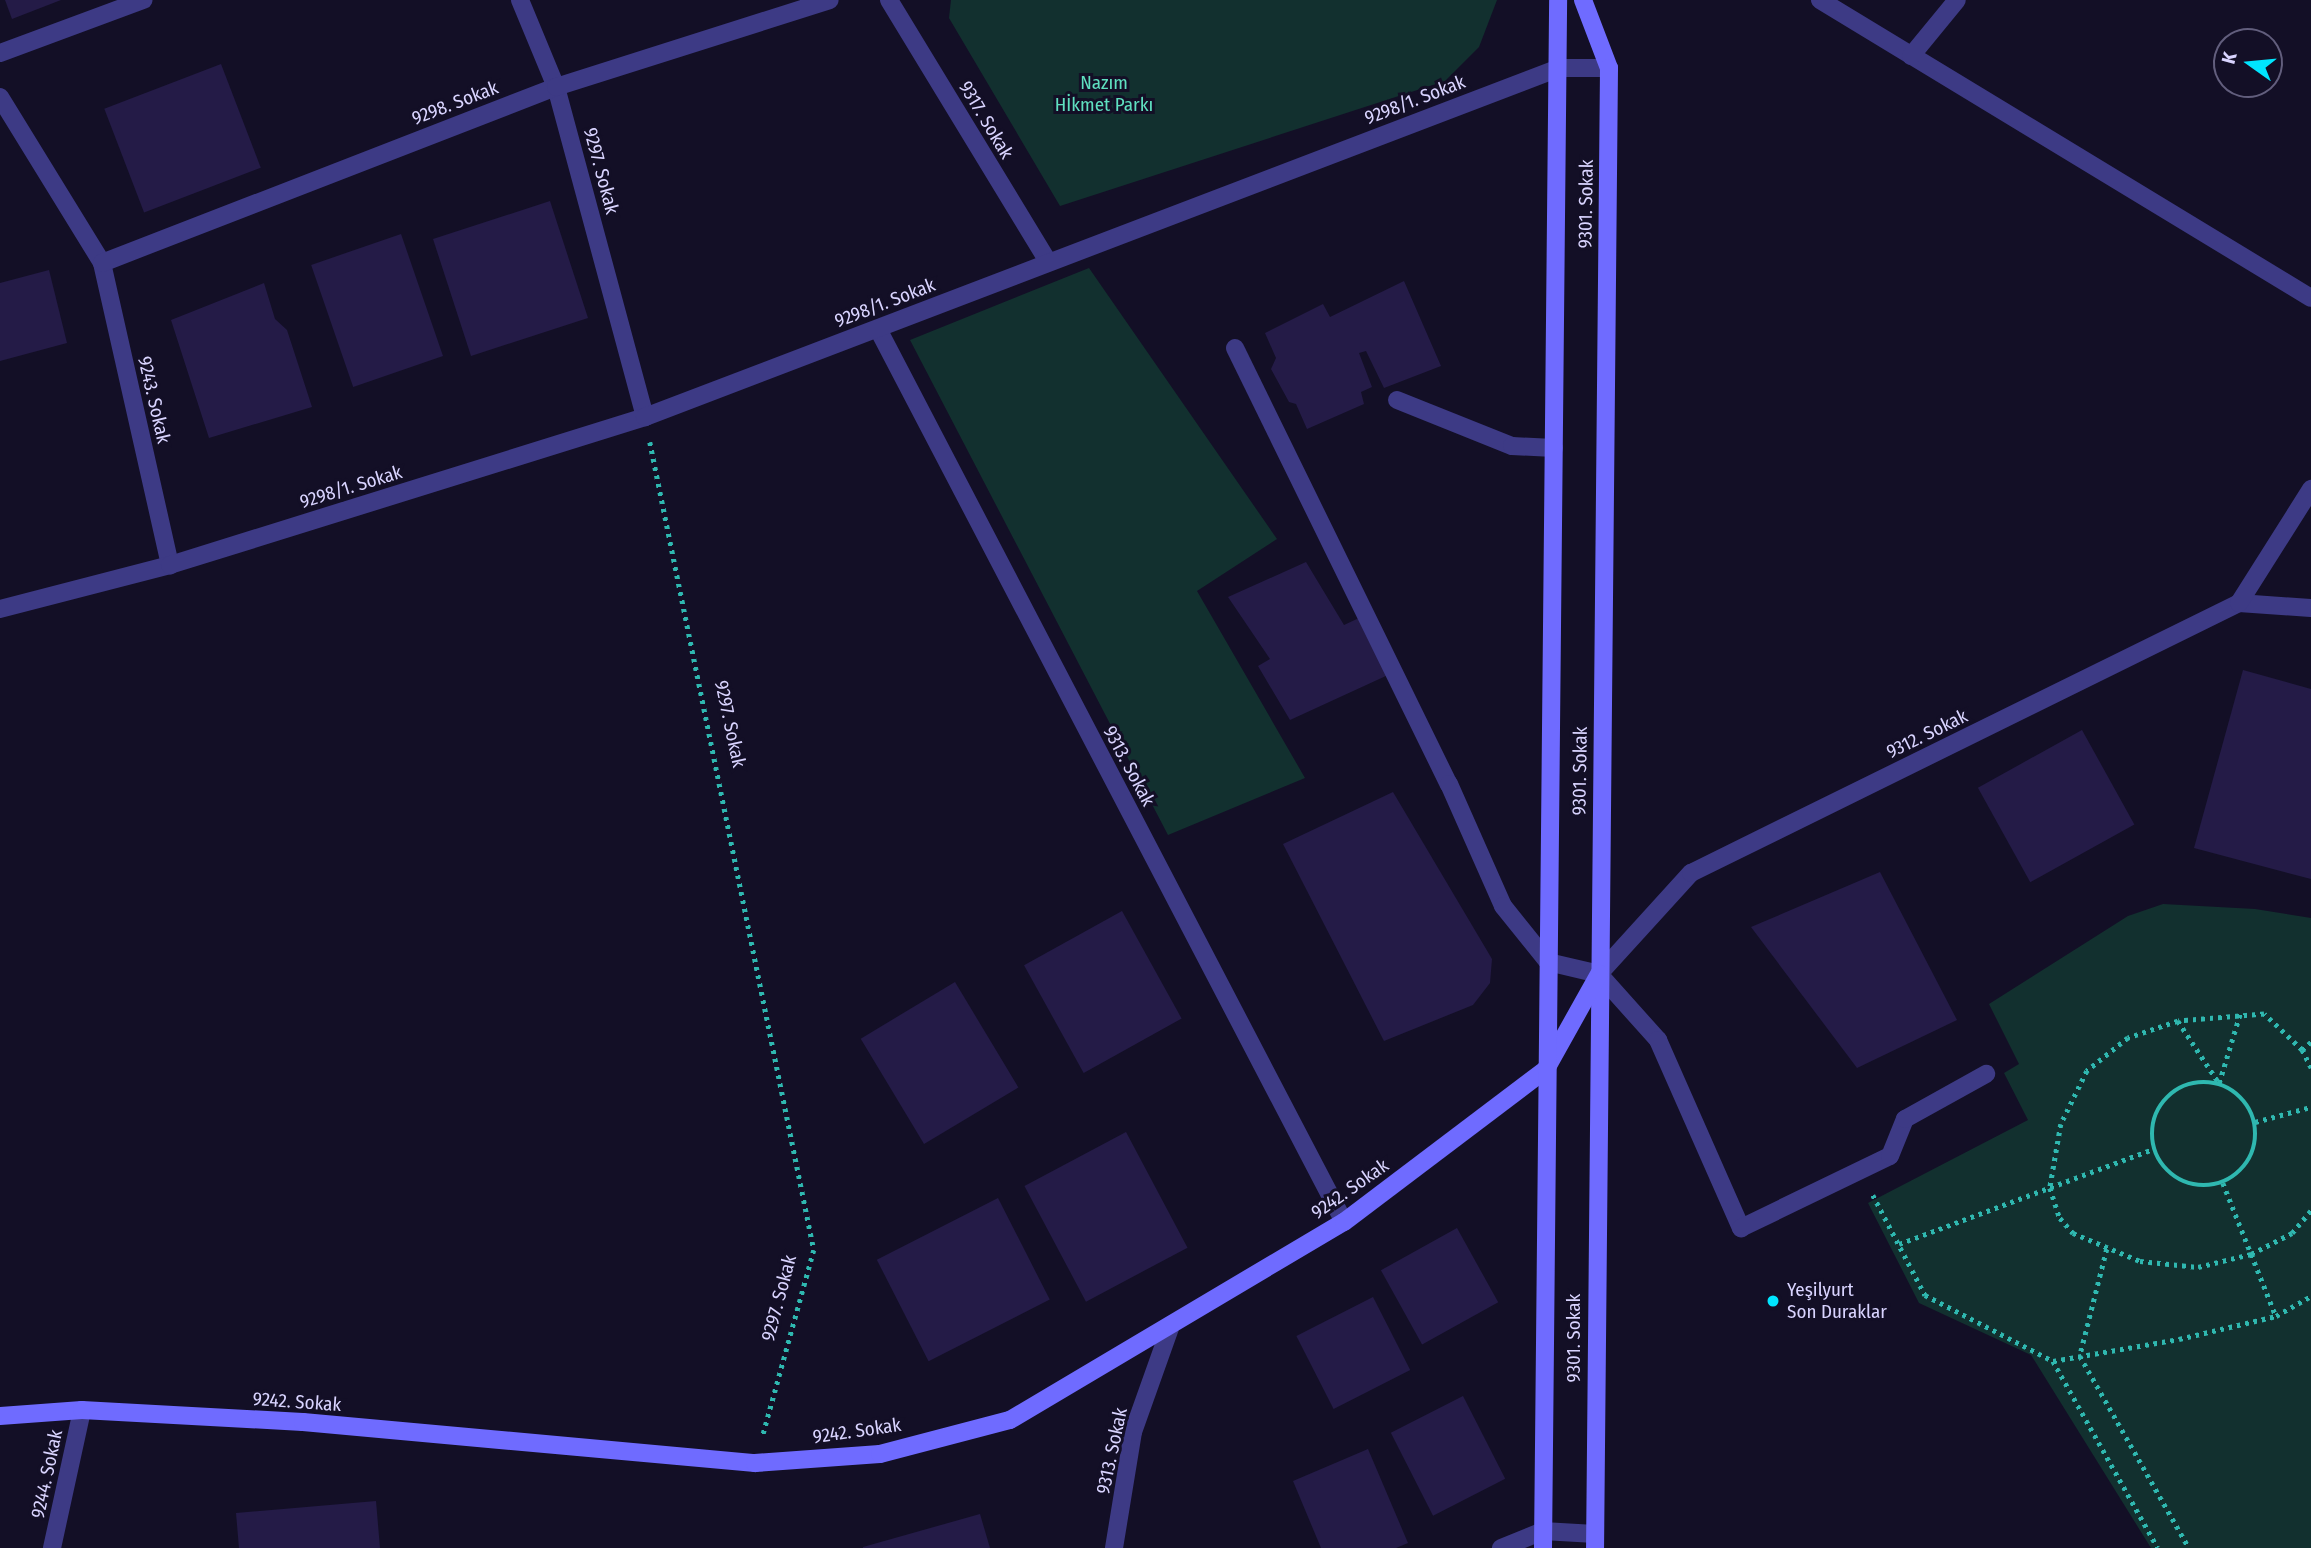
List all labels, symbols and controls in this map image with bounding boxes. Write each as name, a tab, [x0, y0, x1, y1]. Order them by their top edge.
north arrow	[2213, 28, 2283, 98]
text: K	[2217, 50, 2242, 66]
street label: 9298/1. Sokak	[1362, 70, 1468, 130]
park label: Nazım Hİkmet Parkı	[1055, 72, 1153, 116]
street label: 9298. Sokak	[409, 76, 501, 130]
street label: 9317. Sokak	[954, 77, 1018, 163]
street label: 9297. Sokak	[579, 125, 623, 217]
street label: 9301. Sokak	[1574, 159, 1598, 249]
street label: 9298/1. Sokak	[832, 273, 938, 333]
street label: 9243. Sokak	[133, 354, 175, 446]
street label: 9298/1. Sokak	[297, 461, 405, 513]
street label: 9297. Sokak	[710, 678, 750, 770]
street label: 9312. Sokak	[1883, 705, 1971, 763]
street label: 9313. Sokak	[1098, 722, 1160, 810]
street label: 9301. Sokak	[1568, 726, 1592, 816]
street label: 9242. Sokak	[1307, 1154, 1393, 1224]
street label: 9297. Sokak	[757, 1252, 801, 1344]
place label: Yeşilyurt Son Duraklar	[1787, 1279, 1887, 1323]
marker: Yeşilyurt Son Duraklar	[1765, 1293, 1781, 1309]
street label: 9301. Sokak	[1563, 1294, 1585, 1382]
street label: 9242. Sokak	[252, 1388, 342, 1416]
street label: 9313. Sokak	[1092, 1406, 1132, 1496]
street label: 9242. Sokak	[811, 1414, 903, 1448]
street label: 9244. Sokak	[26, 1428, 68, 1520]

